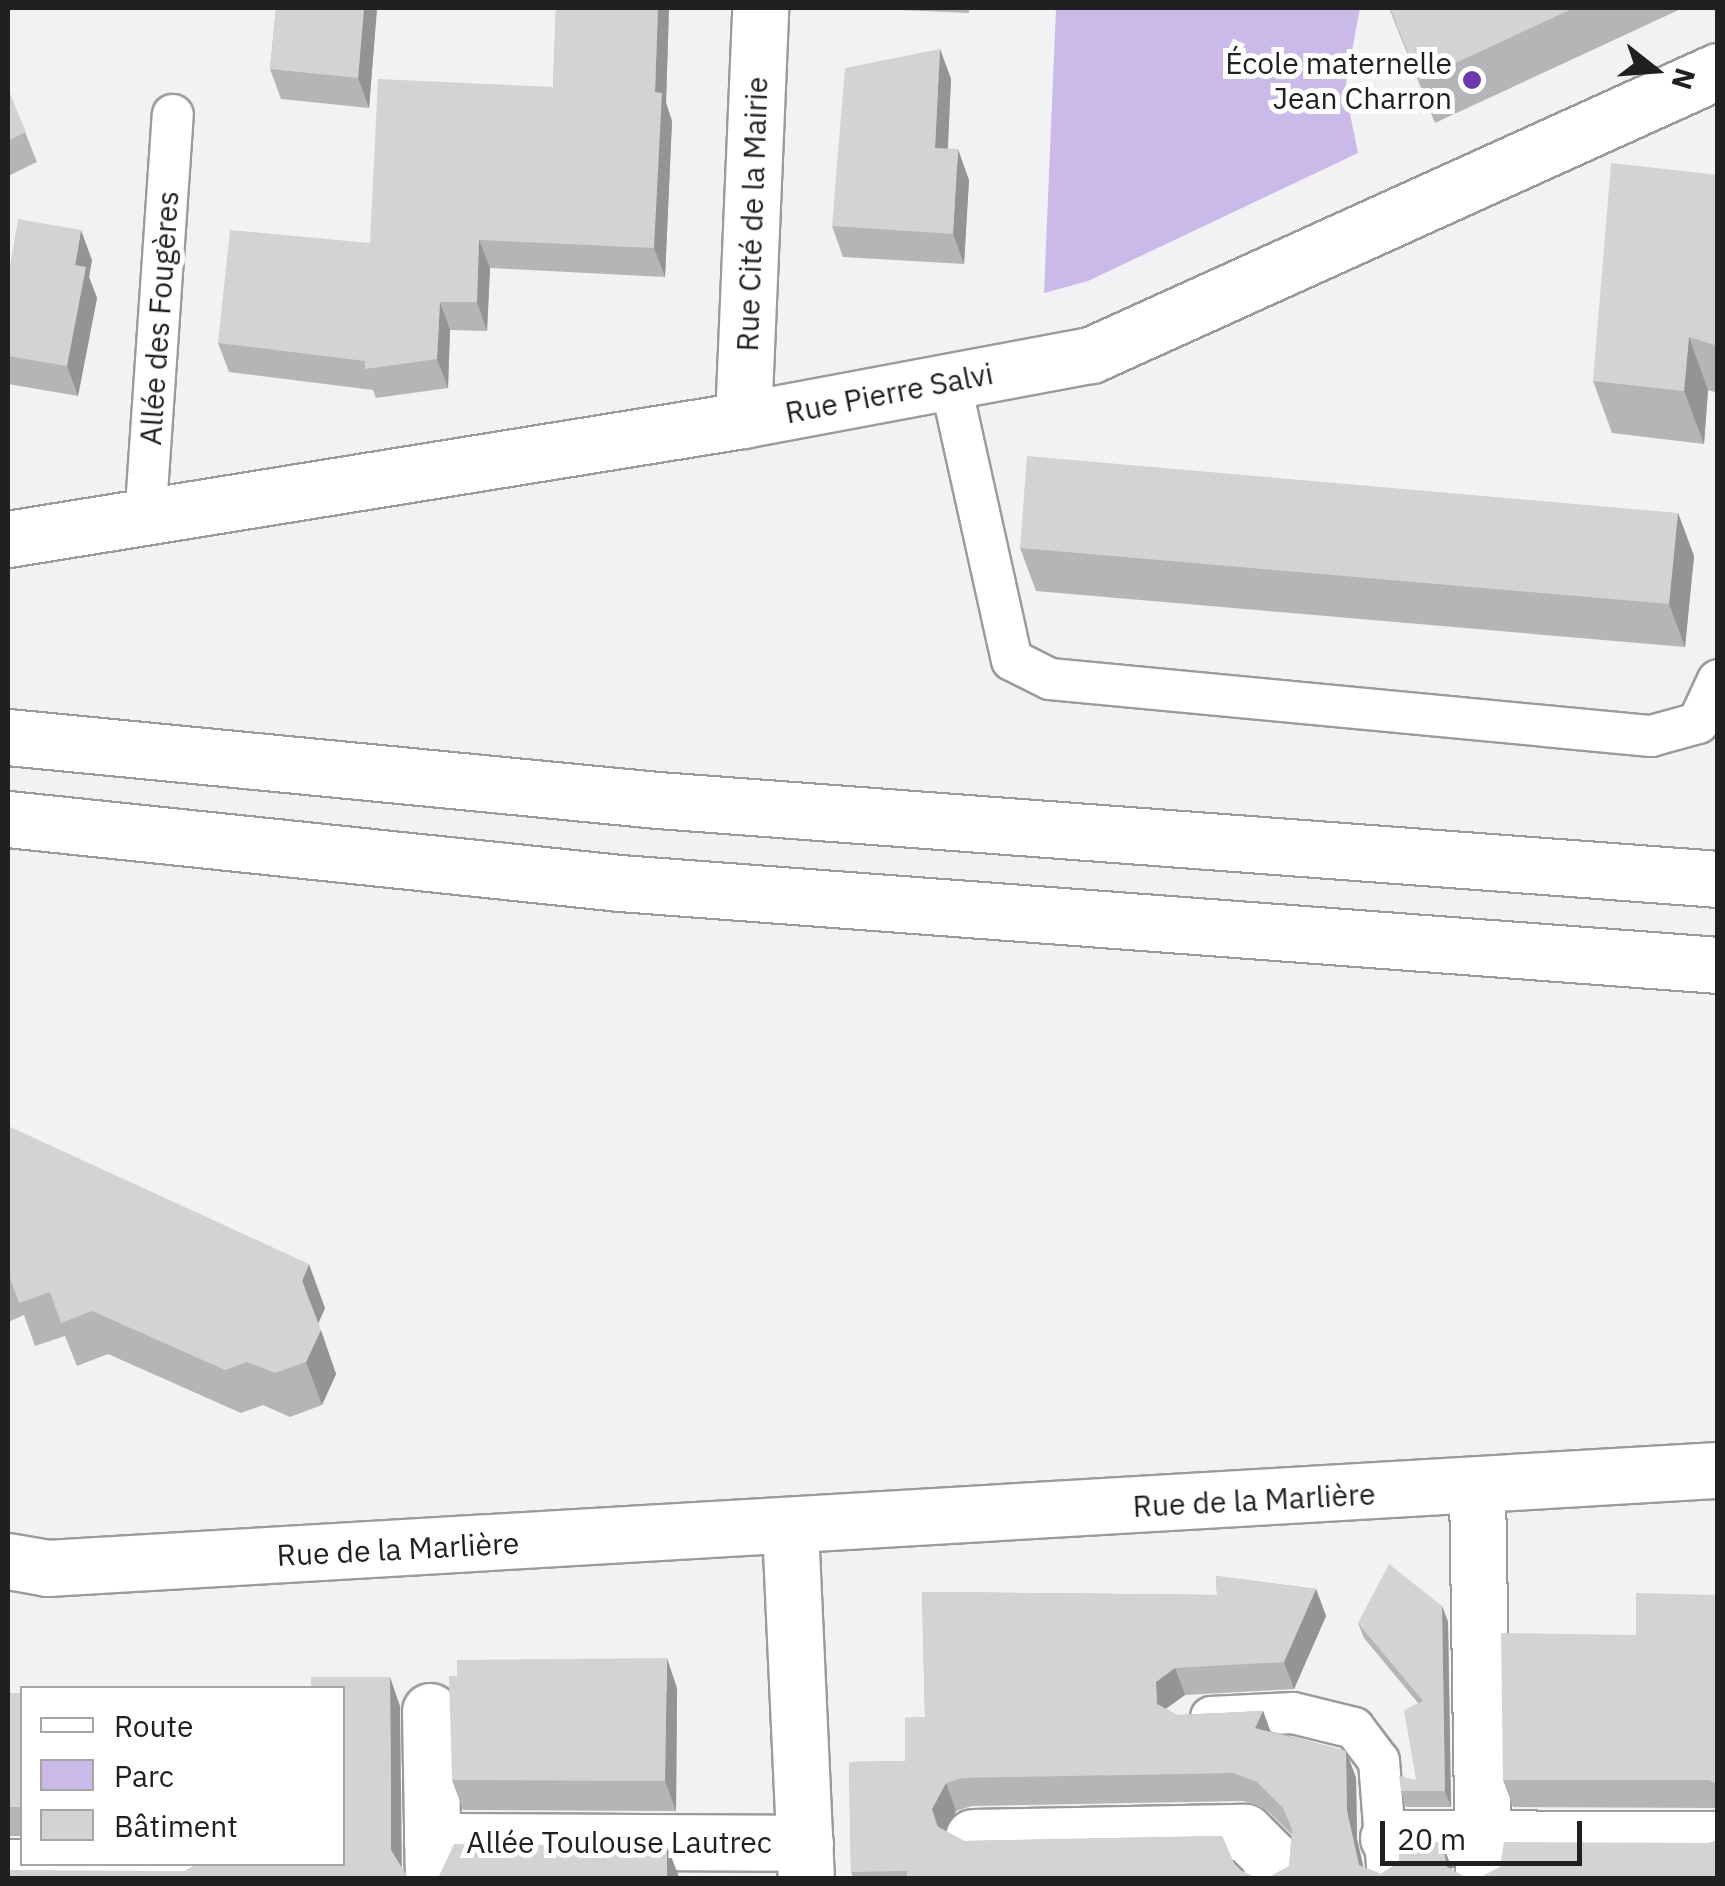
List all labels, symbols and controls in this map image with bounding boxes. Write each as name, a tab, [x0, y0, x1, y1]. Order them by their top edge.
north arrow	[1605, 20, 1705, 120]
place label: École maternelle Jean Charron	[1225, 45, 1452, 116]
text: N	[1664, 64, 1705, 94]
marker: École maternelle Jean Charron	[1461, 69, 1483, 91]
street label: Rue Cité de la Mairie	[729, 76, 775, 352]
street label: Allée des Fougères	[132, 190, 186, 446]
street label: Rue Pierre Salvi	[782, 355, 996, 431]
street label: Rue de la Marlière	[1132, 1476, 1376, 1524]
street label: Rue de la Marlière	[276, 1525, 520, 1573]
legend	[20, 1686, 345, 1866]
text: Route	[114, 1706, 193, 1745]
text: Parc	[114, 1756, 174, 1795]
scale bar	[1385, 1801, 1588, 1863]
text: Bâtiment	[114, 1806, 238, 1845]
text: 20 m	[1397, 1819, 1466, 1858]
street label: Allée Toulouse Lautrec	[466, 1824, 772, 1860]

